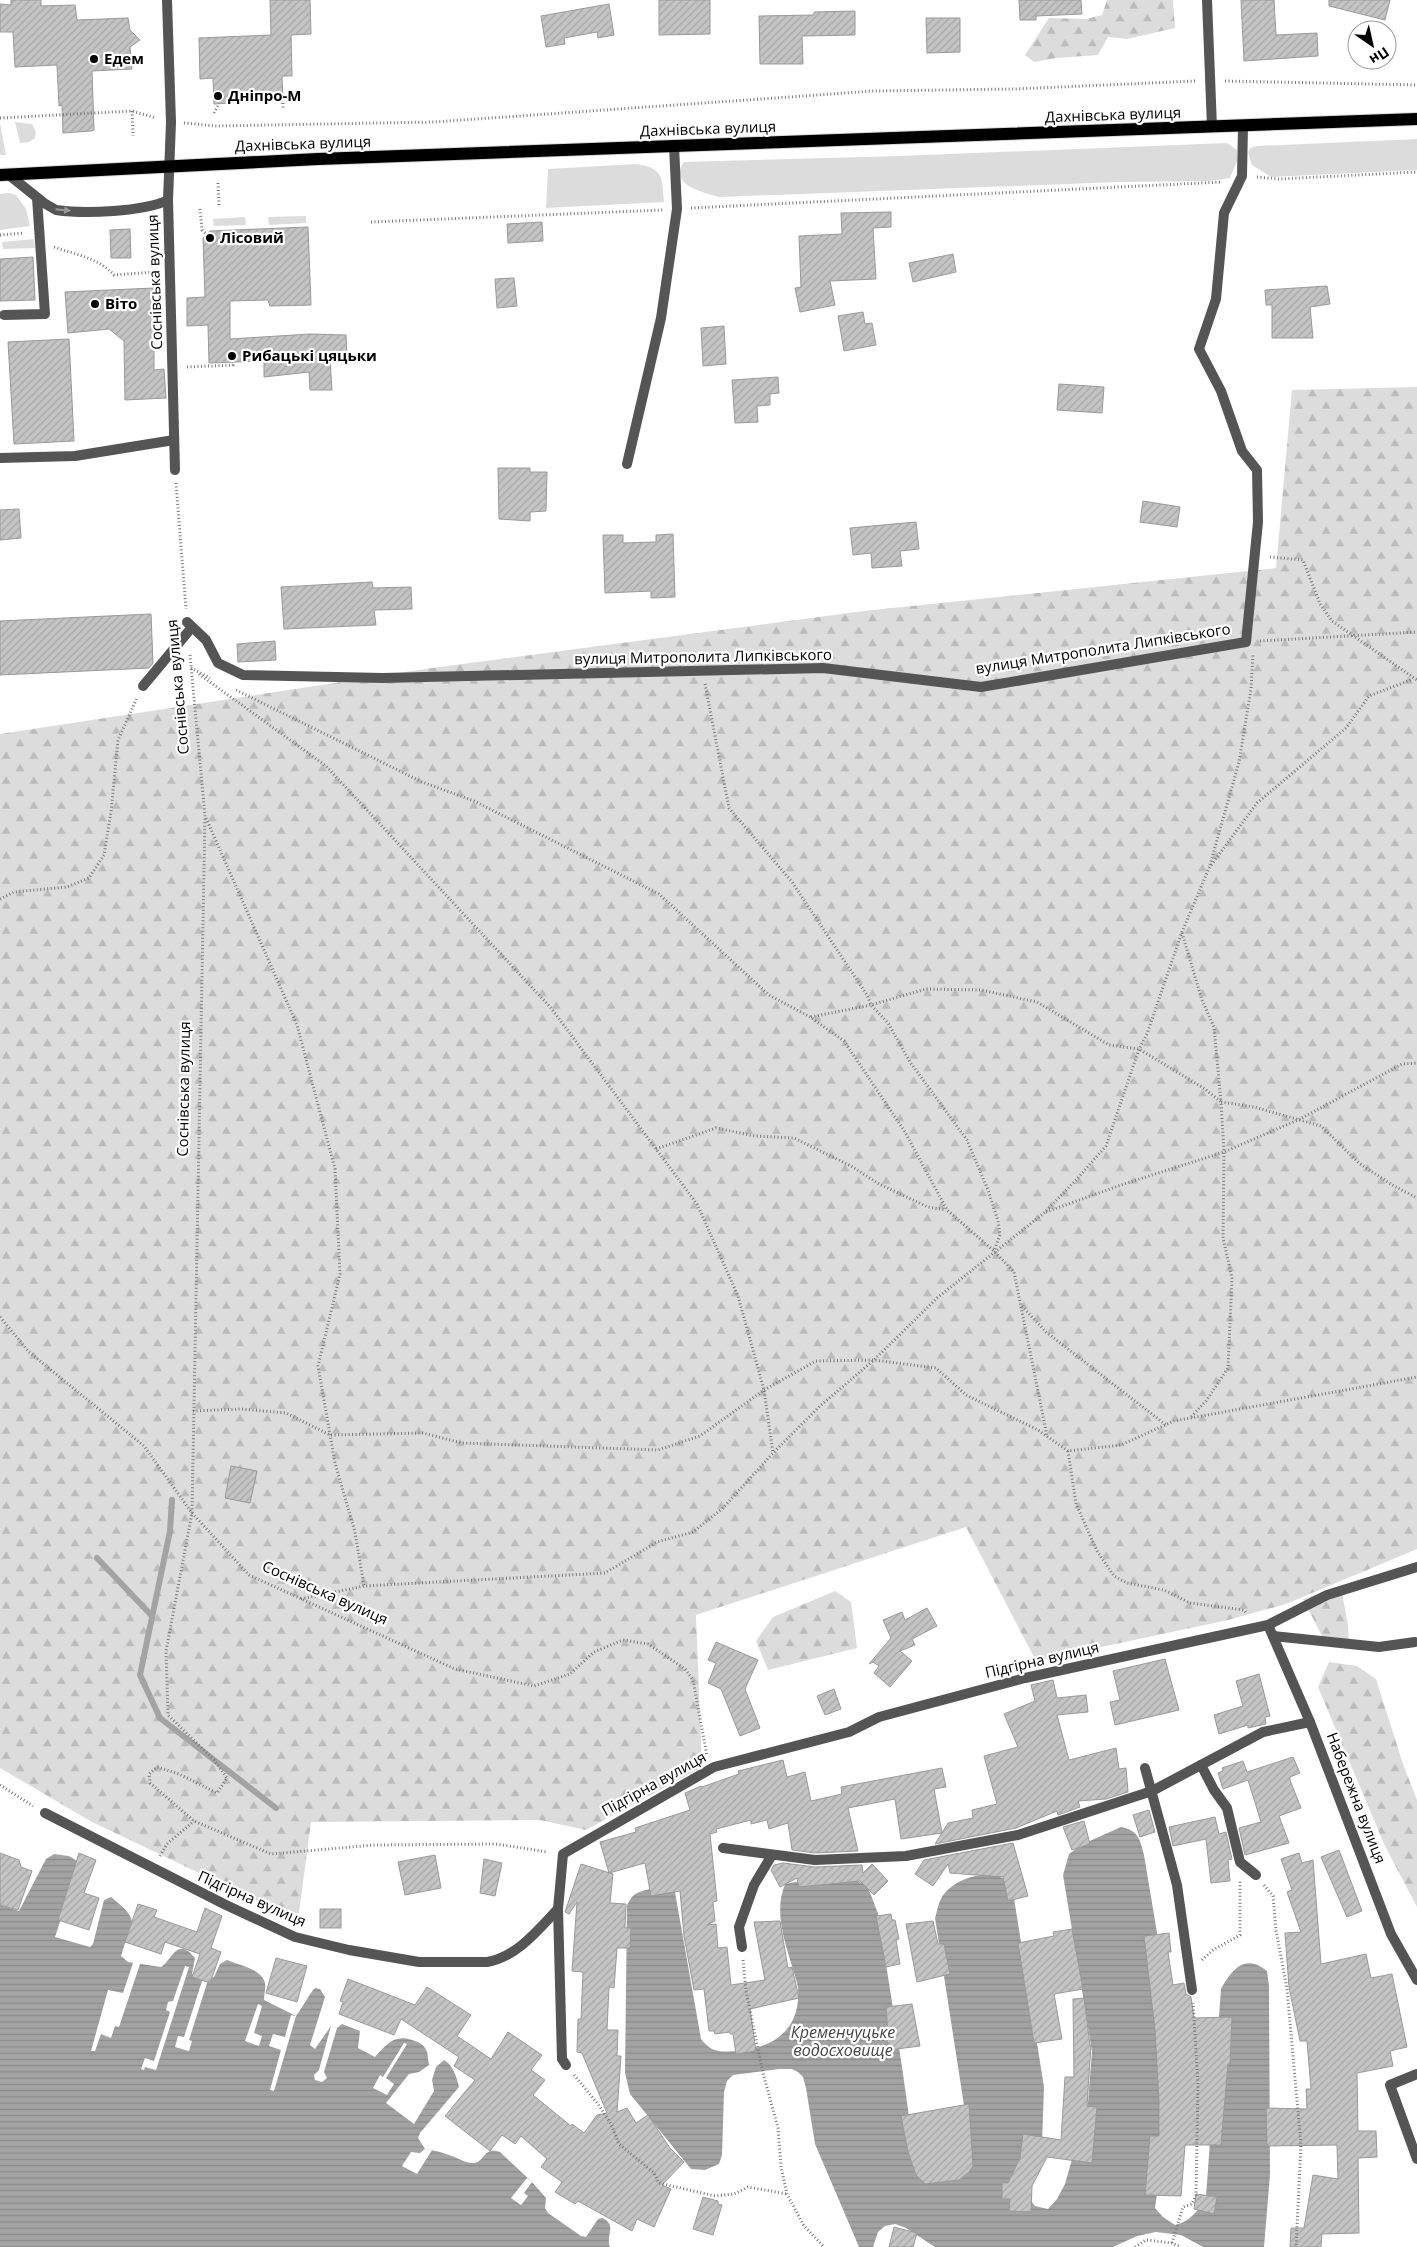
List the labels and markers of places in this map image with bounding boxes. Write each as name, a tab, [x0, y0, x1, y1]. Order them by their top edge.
place label: Едем	[104, 48, 144, 68]
marker: Едем	[88, 53, 100, 65]
place label: Дніпро-М	[228, 85, 302, 105]
marker: Дніпро-М	[212, 90, 224, 102]
place label: Лісовий	[220, 227, 284, 247]
marker: Лісовий	[204, 232, 216, 244]
place label: Віто	[105, 293, 137, 313]
marker: Віто	[89, 298, 101, 310]
place label: Рибацькі цяцьки	[242, 345, 377, 365]
marker: Рибацькі цяцьки	[226, 350, 238, 362]

